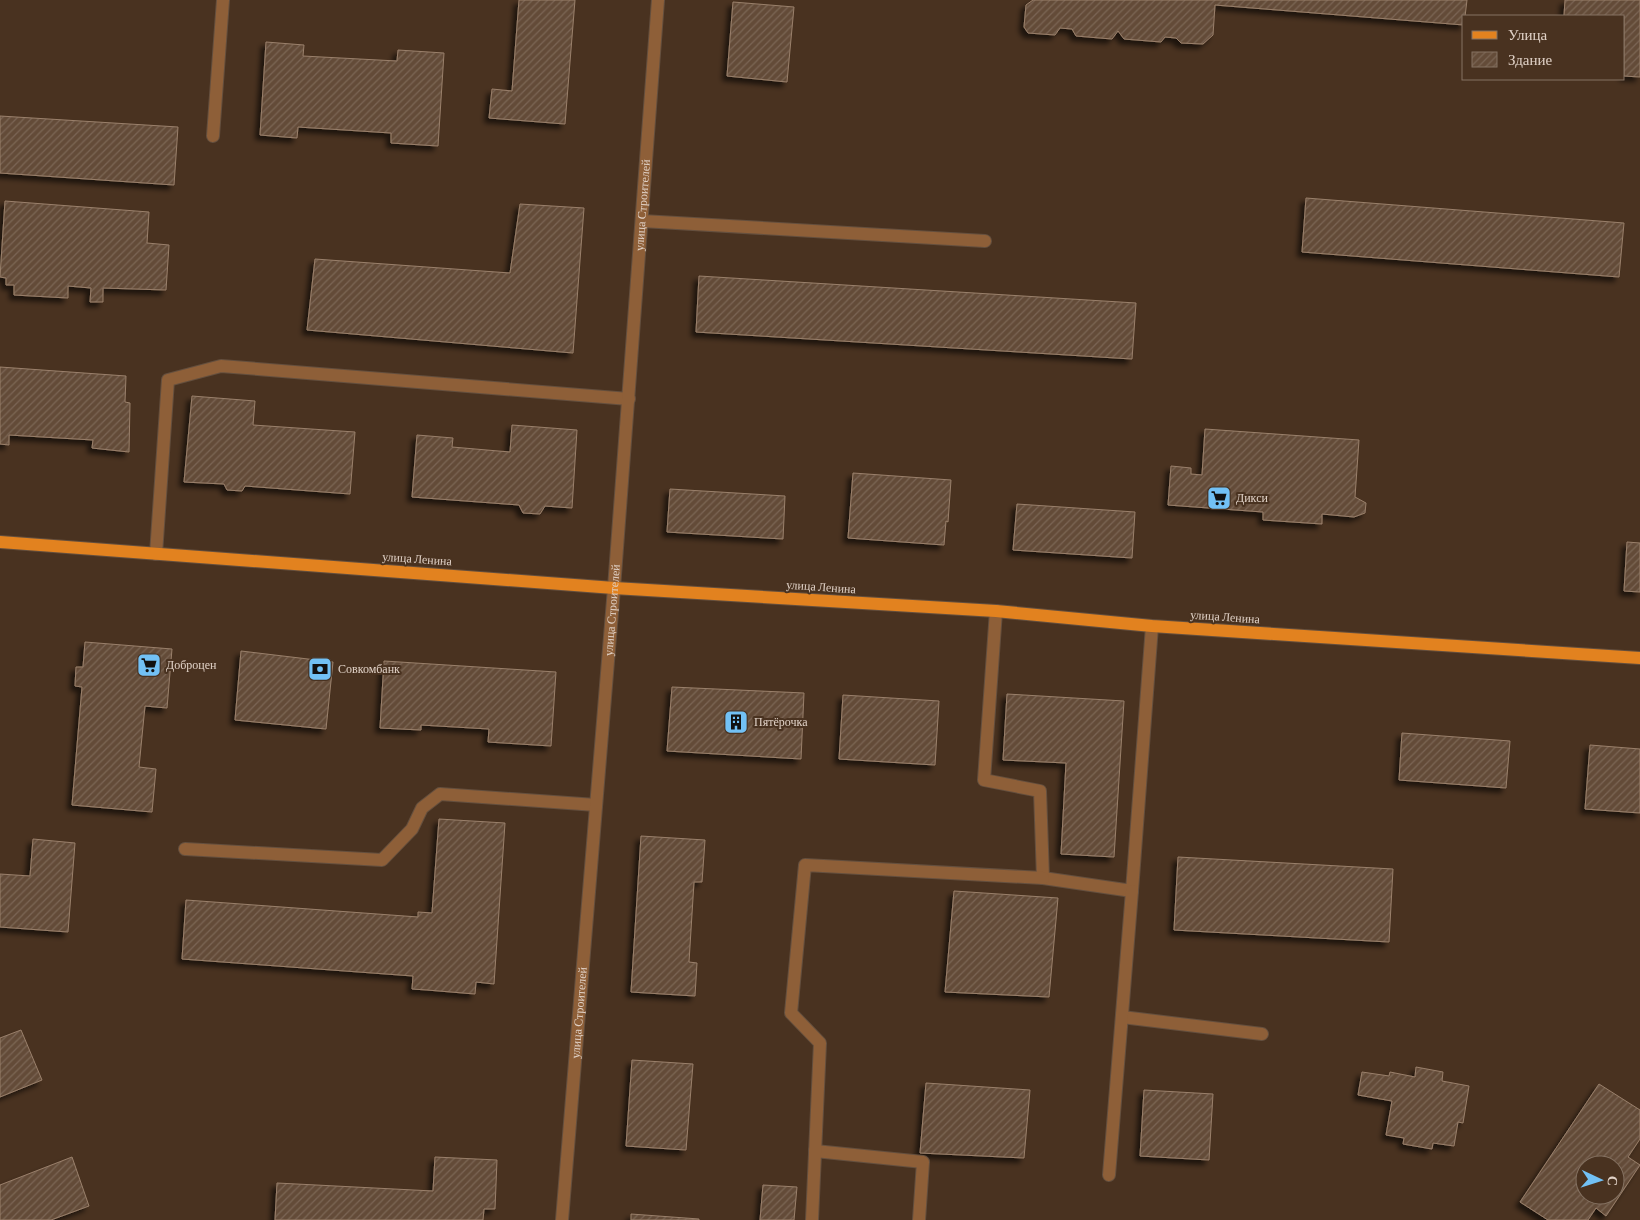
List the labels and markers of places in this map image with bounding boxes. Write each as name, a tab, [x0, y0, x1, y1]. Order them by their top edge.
supermarket icon: Дикси	[1206, 485, 1232, 511]
place label: Дикси	[1236, 491, 1268, 505]
supermarket icon: Доброцен	[136, 652, 162, 678]
bank icon: Совкомбанк	[307, 656, 333, 682]
place label: Доброцен	[166, 658, 217, 672]
place label: Совкомбанк	[338, 662, 400, 676]
building icon: Пятёрочка	[723, 709, 749, 735]
place label: Пятёрочка	[754, 715, 808, 729]

